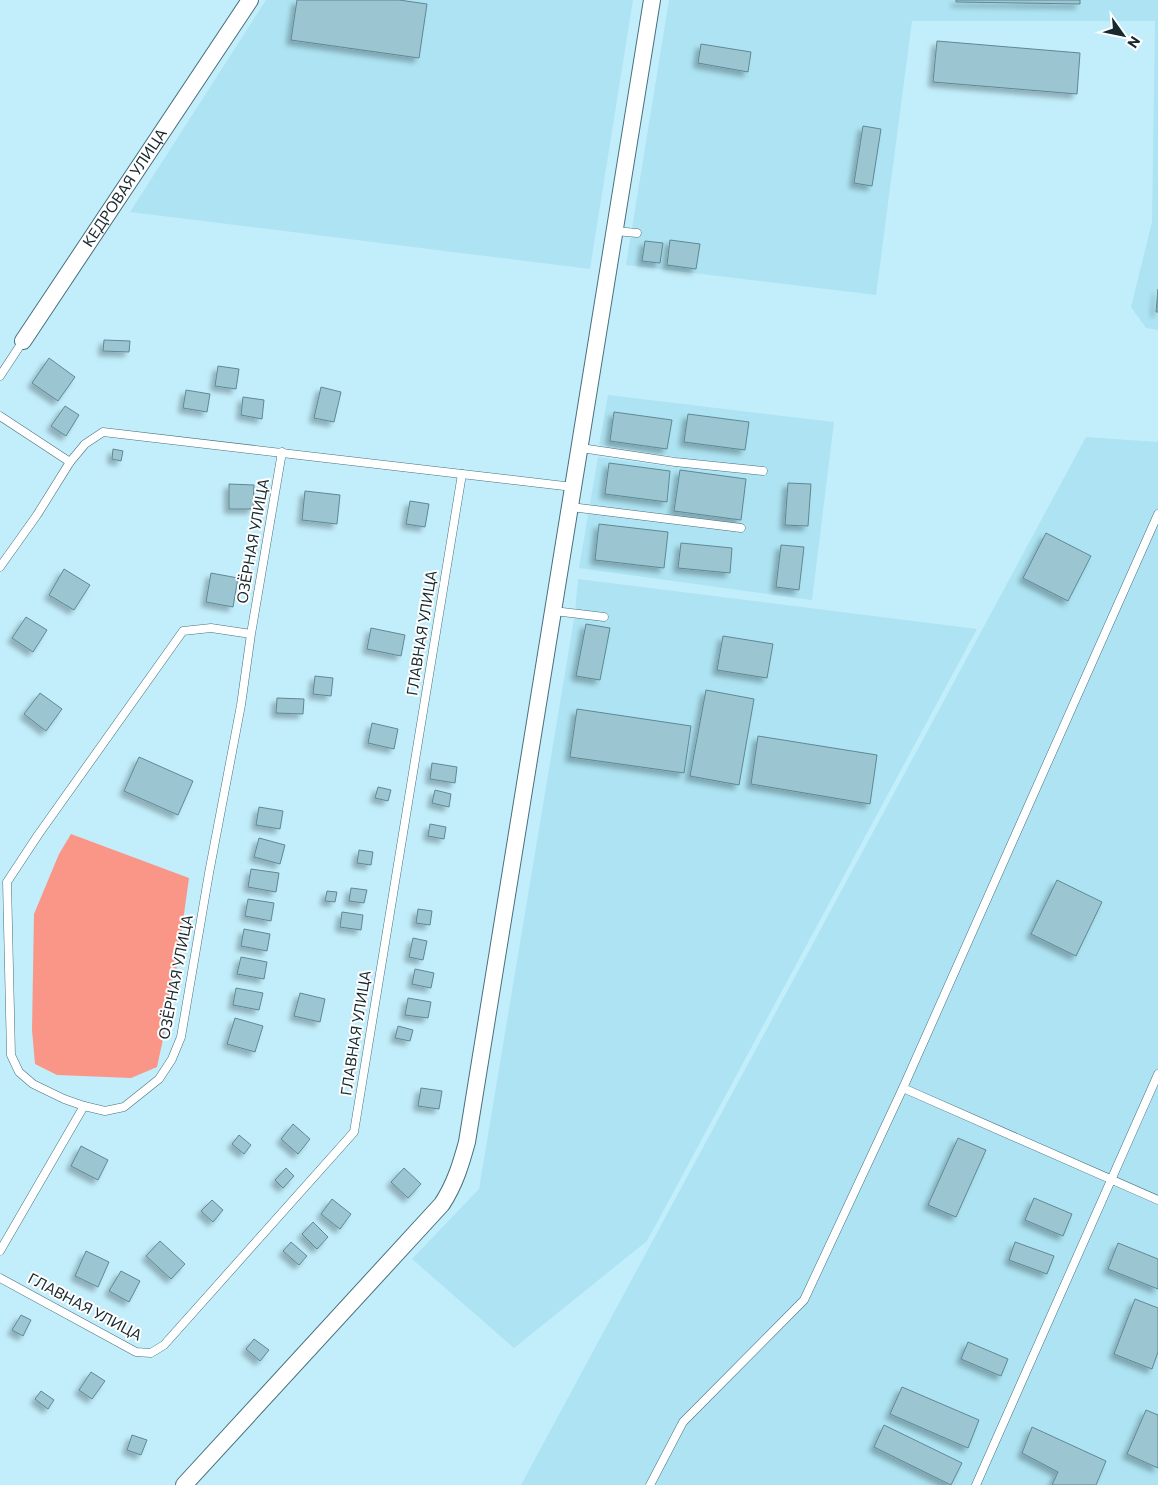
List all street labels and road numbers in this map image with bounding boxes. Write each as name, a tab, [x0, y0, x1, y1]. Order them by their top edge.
street label: КЕДРОВАЯ УЛИЦА	[78, 125, 170, 250]
street label: ОЗЁРНАЯ УЛИЦА	[232, 477, 272, 605]
street label: ГЛАВНАЯ УЛИЦА	[402, 569, 440, 697]
street label: ОЗЁРНАЯ УЛИЦА	[154, 913, 196, 1041]
street label: ГЛАВНАЯ УЛИЦА	[336, 969, 374, 1097]
street label: ГЛАВНАЯ УЛИЦА	[25, 1268, 146, 1344]

